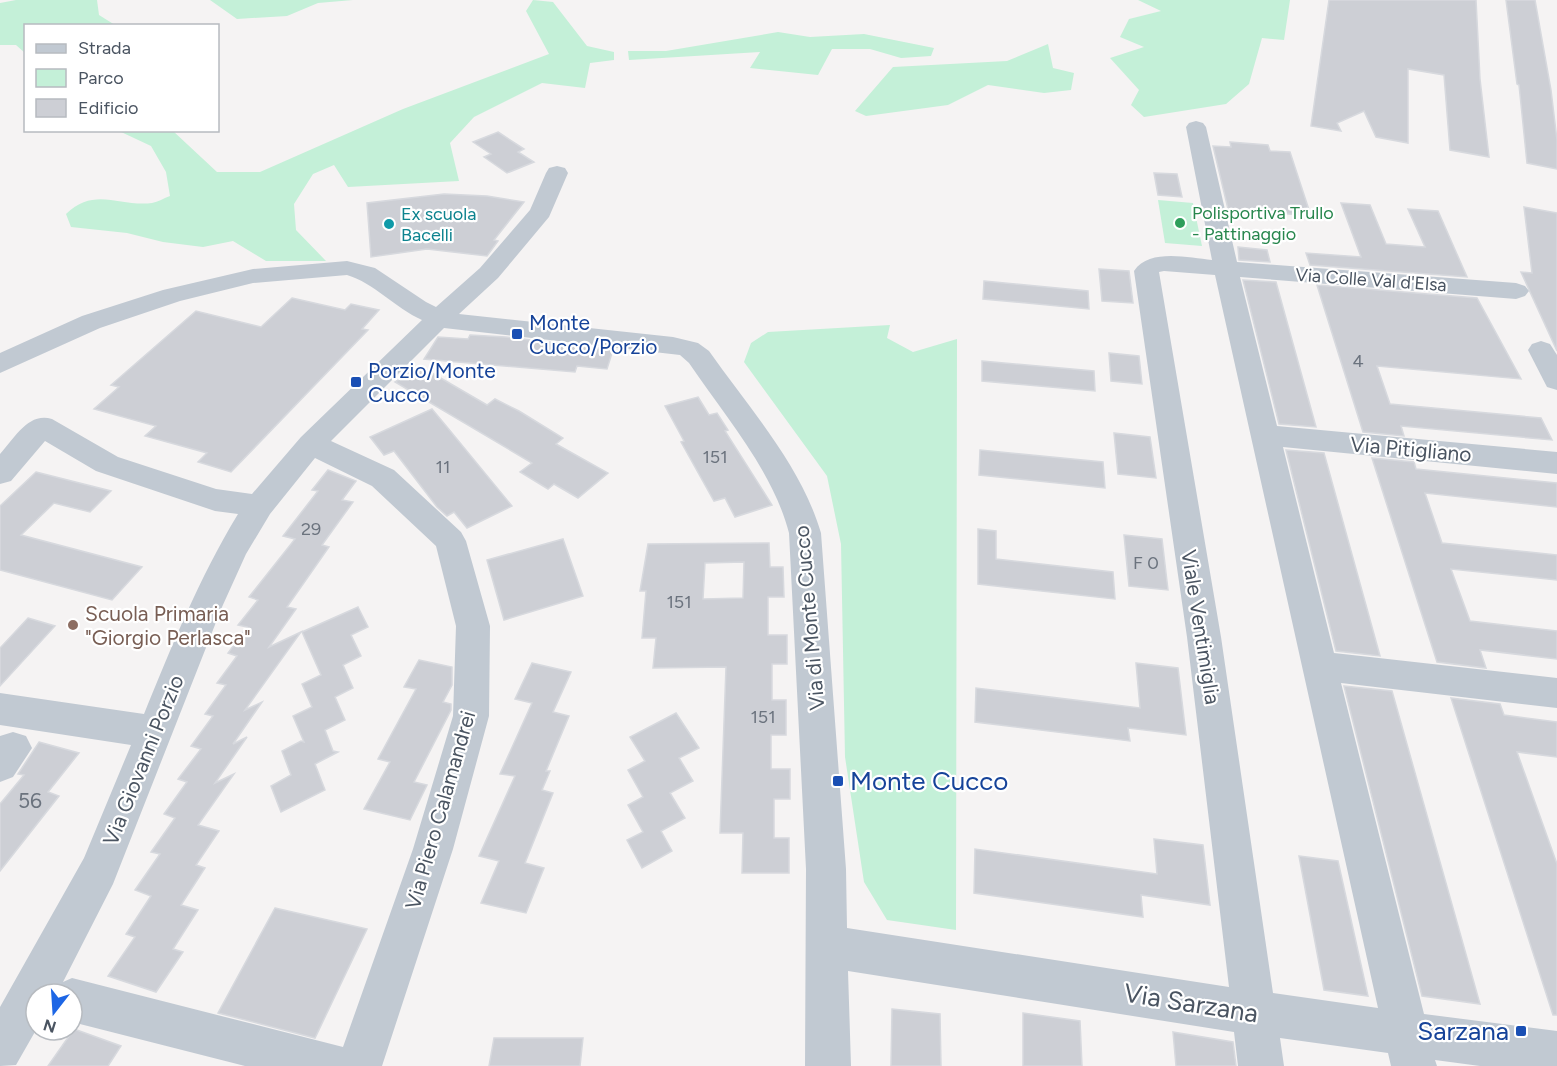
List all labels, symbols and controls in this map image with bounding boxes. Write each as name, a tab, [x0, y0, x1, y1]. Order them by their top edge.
legend	[24, 24, 219, 132]
text: Strada	[78, 37, 131, 59]
text: Parco	[78, 67, 124, 89]
text: Edificio	[78, 97, 139, 119]
place label: Polisportiva Trullo - Pattinaggio	[1192, 202, 1334, 245]
place label: Ex scuola Bacelli	[401, 203, 476, 246]
marker: Polisportiva Trullo - Pattinaggio	[1173, 216, 1187, 230]
marker: Ex scuola Bacelli	[382, 217, 396, 231]
street label: Via Colle Val d'Elsa	[1295, 264, 1447, 296]
place label: Monte Cucco/Porzio	[529, 310, 658, 359]
marker: Monte Cucco/Porzio	[510, 327, 524, 341]
house number: 4	[1352, 350, 1364, 372]
place label: Porzio/Monte Cucco	[368, 358, 496, 407]
marker: Porzio/Monte Cucco	[349, 375, 363, 389]
street label: Via Pitigliano	[1349, 431, 1473, 467]
house number: 151	[702, 446, 728, 468]
house number: 11	[436, 456, 450, 478]
house number: 29	[301, 518, 321, 540]
street label: Via di Monte Cucco	[788, 524, 830, 712]
street label: Viale Ventimiglia	[1176, 548, 1226, 706]
house number: F 0	[1133, 552, 1159, 574]
house number: 151	[666, 591, 692, 613]
place label: Scuola Primaria "Giorgio Perlasca"	[85, 601, 251, 650]
marker: Scuola Primaria "Giorgio Perlasca"	[66, 618, 80, 632]
street label: Via Giovanni Porzio	[97, 671, 189, 849]
house number: 151	[750, 706, 776, 728]
street label: Via Piero Calamandrei	[400, 708, 480, 912]
place label: Monte Cucco	[850, 765, 1008, 797]
marker: Monte Cucco	[831, 774, 845, 788]
house number: 56	[18, 788, 42, 813]
street label: Via Sarzana	[1122, 977, 1260, 1029]
north arrow	[24, 982, 84, 1042]
text: N	[41, 1015, 58, 1037]
place label: Sarzana	[1417, 1015, 1509, 1047]
marker: Sarzana	[1514, 1024, 1528, 1038]

